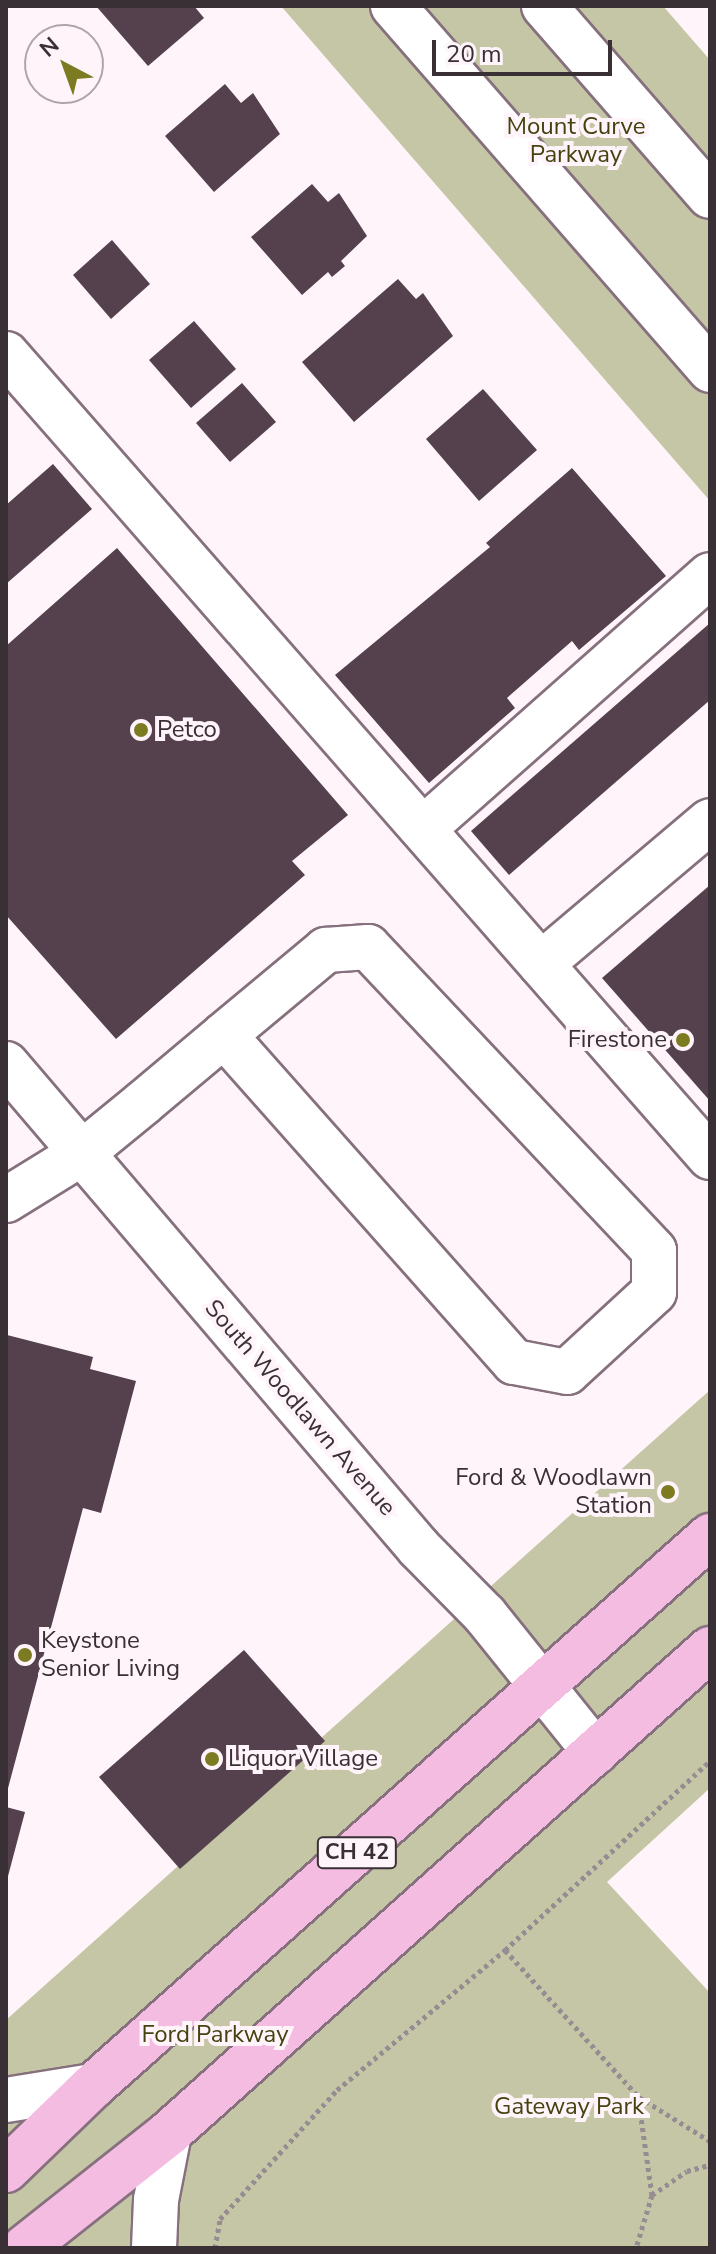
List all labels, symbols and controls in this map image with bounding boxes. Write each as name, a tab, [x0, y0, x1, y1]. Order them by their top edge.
north arrow	[24, 24, 104, 104]
scale bar	[436, 24, 616, 74]
text: N	[34, 31, 66, 64]
text: 20 m	[446, 38, 502, 70]
park label: Mount Curve Parkway	[506, 113, 646, 169]
place label: Petco	[157, 716, 217, 744]
marker: Petco	[132, 721, 150, 739]
place label: Firestone	[568, 1026, 667, 1054]
marker: Firestone	[674, 1031, 692, 1049]
street label: South Woodlawn Avenue	[198, 1294, 402, 1522]
place label: Ford & Woodlawn Station	[455, 1464, 652, 1520]
marker: Ford & Woodlawn Station	[659, 1483, 677, 1501]
place label: Keystone Senior Living	[41, 1627, 180, 1683]
marker: Keystone Senior Living	[16, 1646, 34, 1664]
place label: Liquor Village	[228, 1745, 378, 1773]
marker: Liquor Village	[203, 1750, 221, 1768]
road number: CH 42	[315, 1835, 399, 1871]
park label: Ford Parkway	[141, 2021, 289, 2049]
park label: Gateway Park	[494, 2093, 644, 2121]

